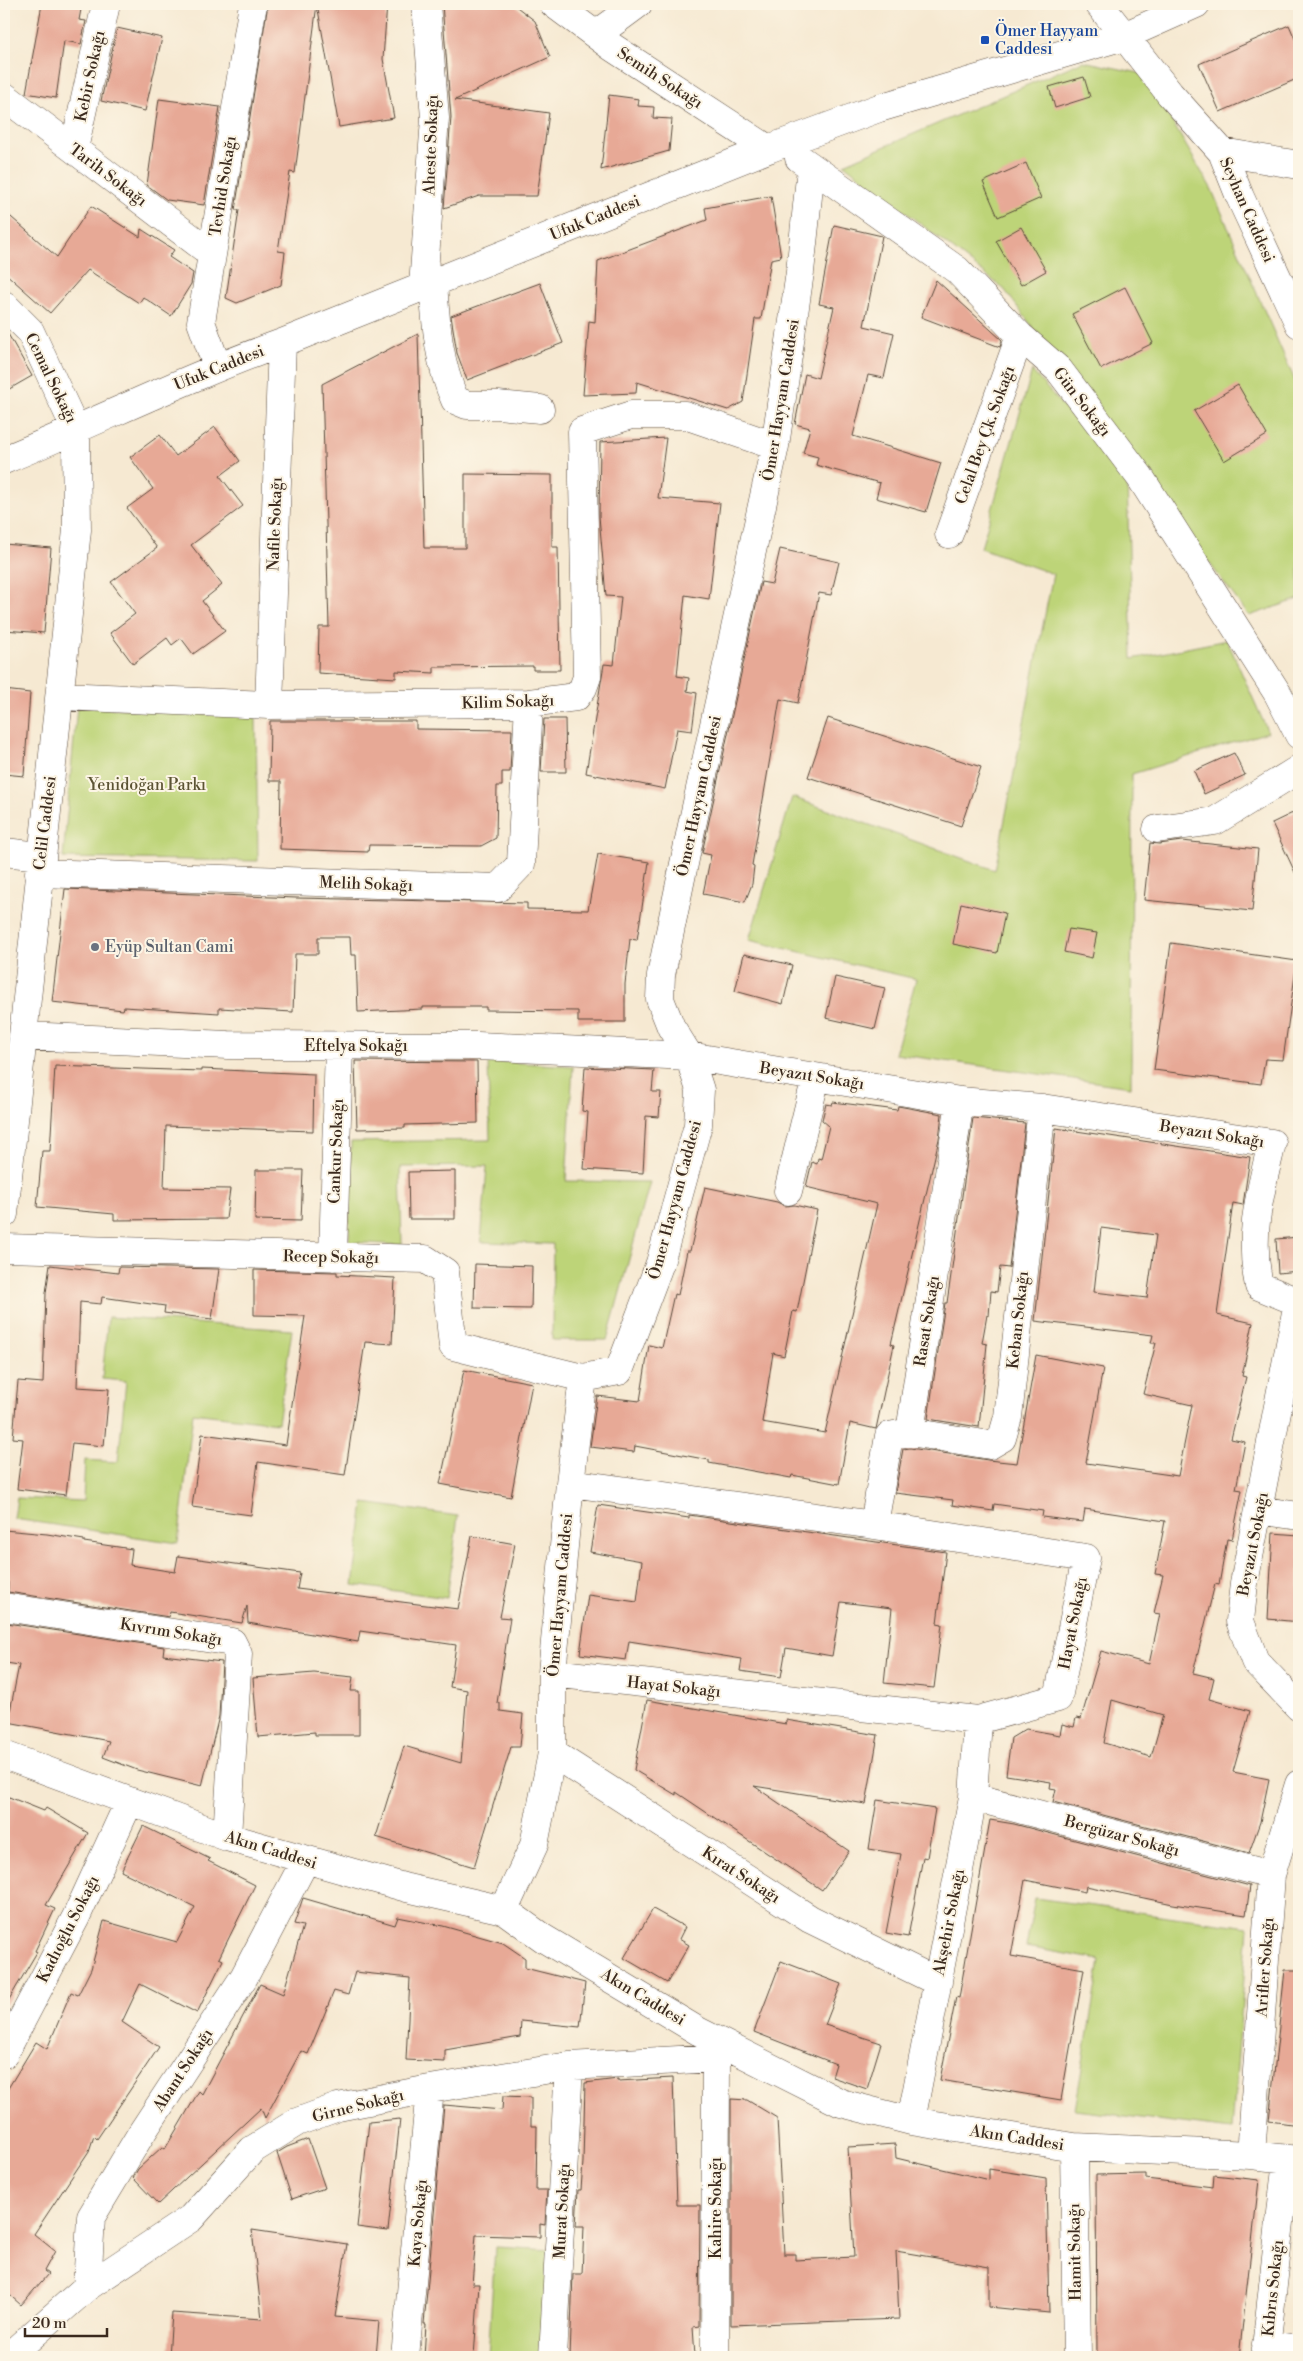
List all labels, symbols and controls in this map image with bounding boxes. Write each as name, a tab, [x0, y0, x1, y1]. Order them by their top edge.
place label: Ömer Hayyam Caddesi	[995, 19, 1098, 59]
street label: Kebir Sokağı	[71, 28, 109, 124]
marker: Ömer Hayyam Caddesi	[979, 34, 991, 46]
street label: Semih Sokağı	[613, 43, 707, 113]
street label: Aheste Sokağı	[419, 94, 443, 197]
street label: Tevhid Sokağı	[205, 134, 241, 238]
street label: Tarih Sokağı	[65, 139, 151, 211]
street label: Seyhan Caddesi	[1215, 154, 1279, 266]
street label: Ufuk Caddesi	[547, 191, 643, 245]
street label: Ömer Hayyam Caddesi	[756, 317, 804, 483]
street label: Cemal Sokağı	[21, 330, 81, 426]
street label: Ufuk Caddesi	[171, 341, 267, 395]
street label: Celal Bey Çk. Sokağı	[951, 363, 1019, 507]
street label: Gün Sokağı	[1049, 363, 1115, 441]
street label: Nafile Sokağı	[263, 476, 287, 572]
street label: Kilim Sokağı	[461, 690, 555, 714]
street label: Ömer Hayyam Caddesi	[670, 713, 726, 878]
street label: Celil Caddesi	[29, 775, 61, 871]
park label: Yenidoğan Parkı	[87, 775, 206, 795]
street label: Melih Sokağı	[319, 872, 413, 896]
place label: Eyüp Sultan Cami	[105, 937, 234, 957]
marker: Eyüp Sultan Cami	[89, 941, 101, 953]
street label: Eftelya Sokağı	[304, 1036, 408, 1056]
street label: Beyazıt Sokağı	[757, 1058, 866, 1094]
street label: Cankur Sokağı	[324, 1098, 348, 1204]
street label: Beyazıt Sokağı	[1157, 1116, 1266, 1152]
street label: Ömer Hayyam Caddesi	[642, 1118, 706, 1282]
street label: Recep Sokağı	[283, 1246, 379, 1268]
street label: Keban Sokağı	[1003, 1270, 1033, 1370]
street label: Rasat Sokağı	[910, 1274, 944, 1368]
street label: Beyazıt Sokağı	[1233, 1490, 1273, 1599]
street label: Ömer Hayyam Caddesi	[541, 1512, 577, 1678]
street label: Hayat Sokağı	[1054, 1575, 1092, 1671]
street label: Kıvrım Sokağı	[119, 1614, 223, 1650]
street label: Hayat Sokağı	[626, 1672, 722, 1702]
street label: Bergüzar Sokağı	[1061, 1811, 1182, 1861]
street label: Akın Caddesi	[222, 1826, 319, 1873]
street label: Kırat Sokağı	[698, 1842, 784, 1908]
street label: Akşehir Sokağı	[929, 1867, 969, 1978]
street label: Kadıoğlu Sokağı	[32, 1872, 104, 1986]
street label: Arifler Sokağı	[1251, 1916, 1278, 2019]
street label: Akın Caddesi	[596, 1963, 689, 2030]
street label: Abant Sokağı	[148, 2025, 217, 2116]
street label: Girne Sokağı	[310, 2085, 406, 2127]
street label: Akın Caddesi	[967, 2121, 1066, 2155]
street label: Kahire Sokağı	[706, 2157, 726, 2259]
street label: Murat Sokağı	[550, 2163, 574, 2259]
street label: Kaya Sokağı	[404, 2178, 432, 2268]
street label: Hamit Sokağı	[1064, 2203, 1086, 2301]
street label: Kıbrıs Sokağı	[1258, 2239, 1288, 2337]
scale bar	[25, 2306, 108, 2338]
text: 20 m	[32, 2314, 67, 2333]

